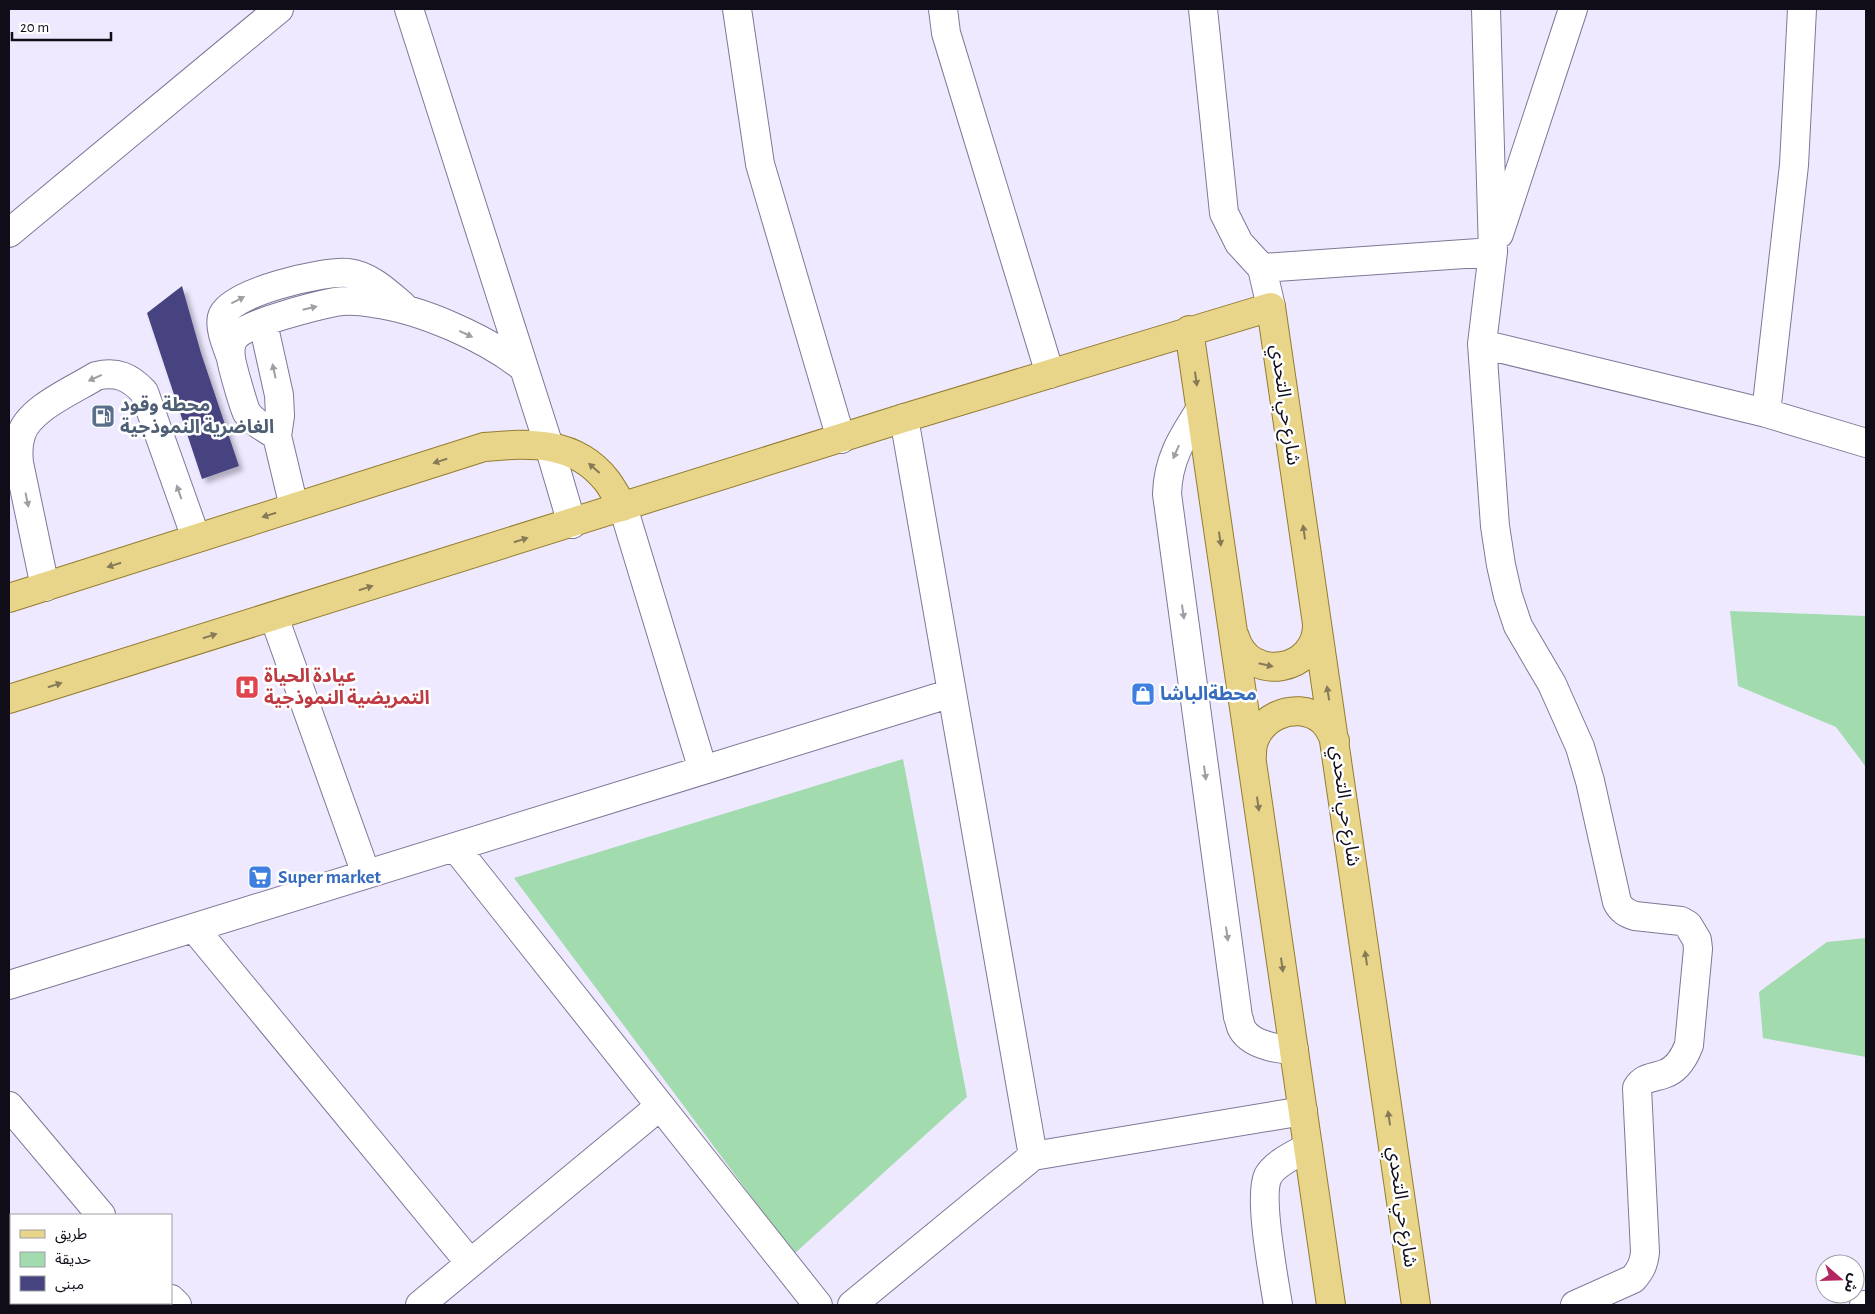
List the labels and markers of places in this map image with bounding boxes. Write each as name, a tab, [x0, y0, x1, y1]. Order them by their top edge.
place label: محطة وقود الغاضرية النموذجية	[120, 395, 274, 438]
fuel station icon: محطة وقود الغاضرية النموذجية	[90, 403, 116, 429]
place label: عيادة الحياة التمريضية النموذجية	[264, 667, 430, 709]
hospital icon: عيادة الحياة التمريضية النموذجية	[234, 674, 260, 700]
shop icon: محطةالباشا	[1130, 681, 1156, 707]
place label: محطةالباشا	[1160, 684, 1257, 704]
supermarket icon: Super market	[247, 864, 273, 890]
place label: Super market	[278, 868, 382, 887]

